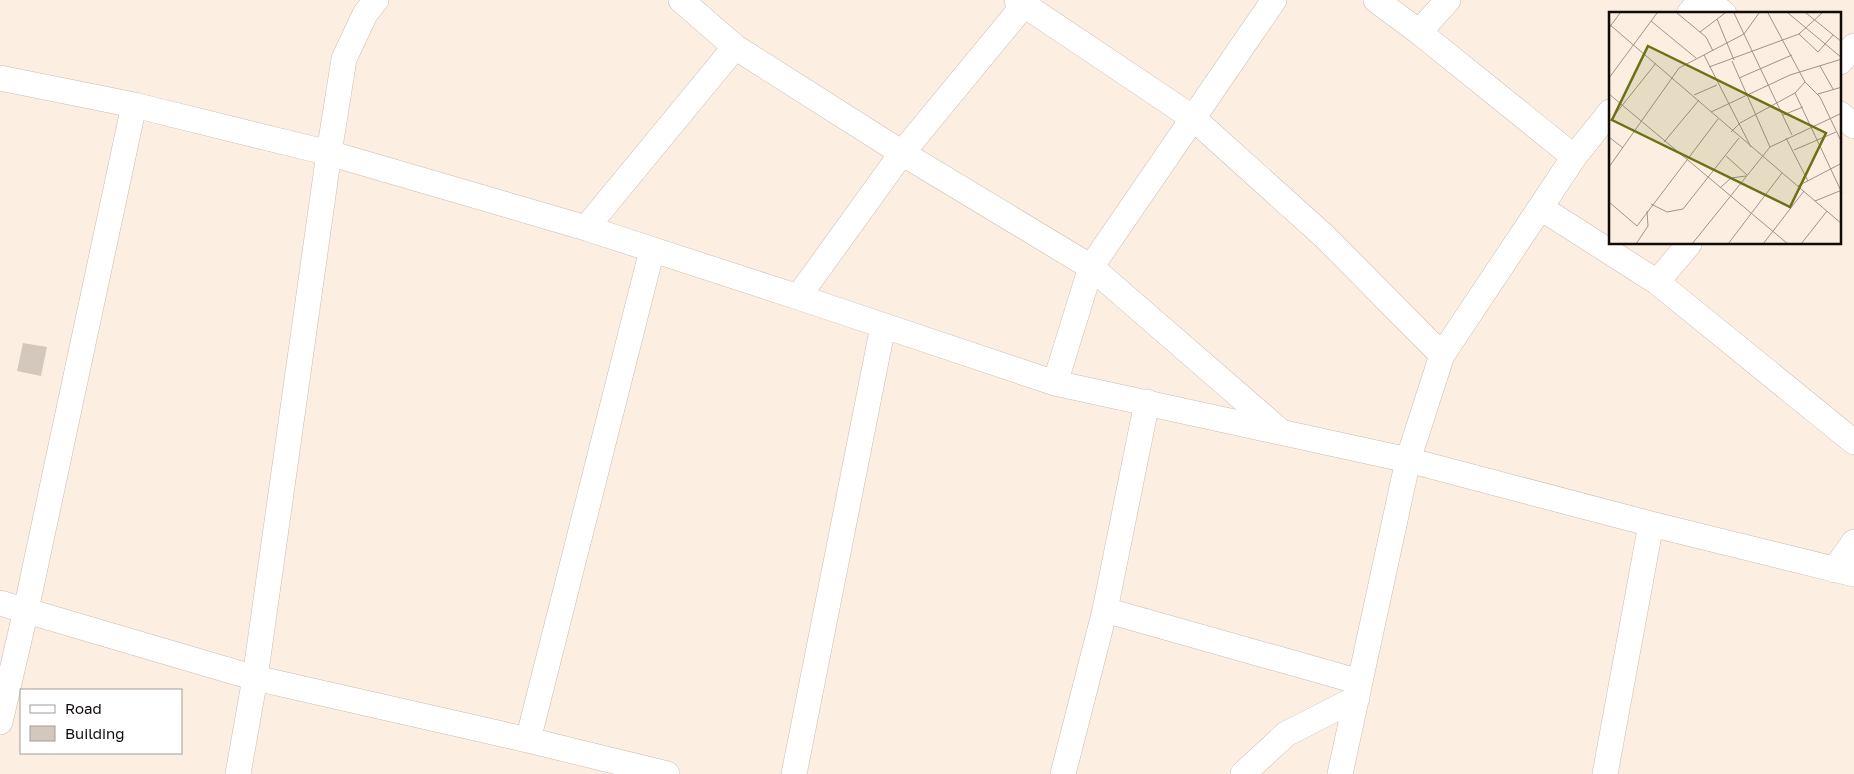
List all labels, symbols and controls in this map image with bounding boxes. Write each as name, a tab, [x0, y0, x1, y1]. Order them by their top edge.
inset map	[1609, 12, 1842, 245]
legend	[20, 689, 182, 754]
text: Road	[65, 699, 102, 717]
text: Building	[65, 724, 125, 742]

